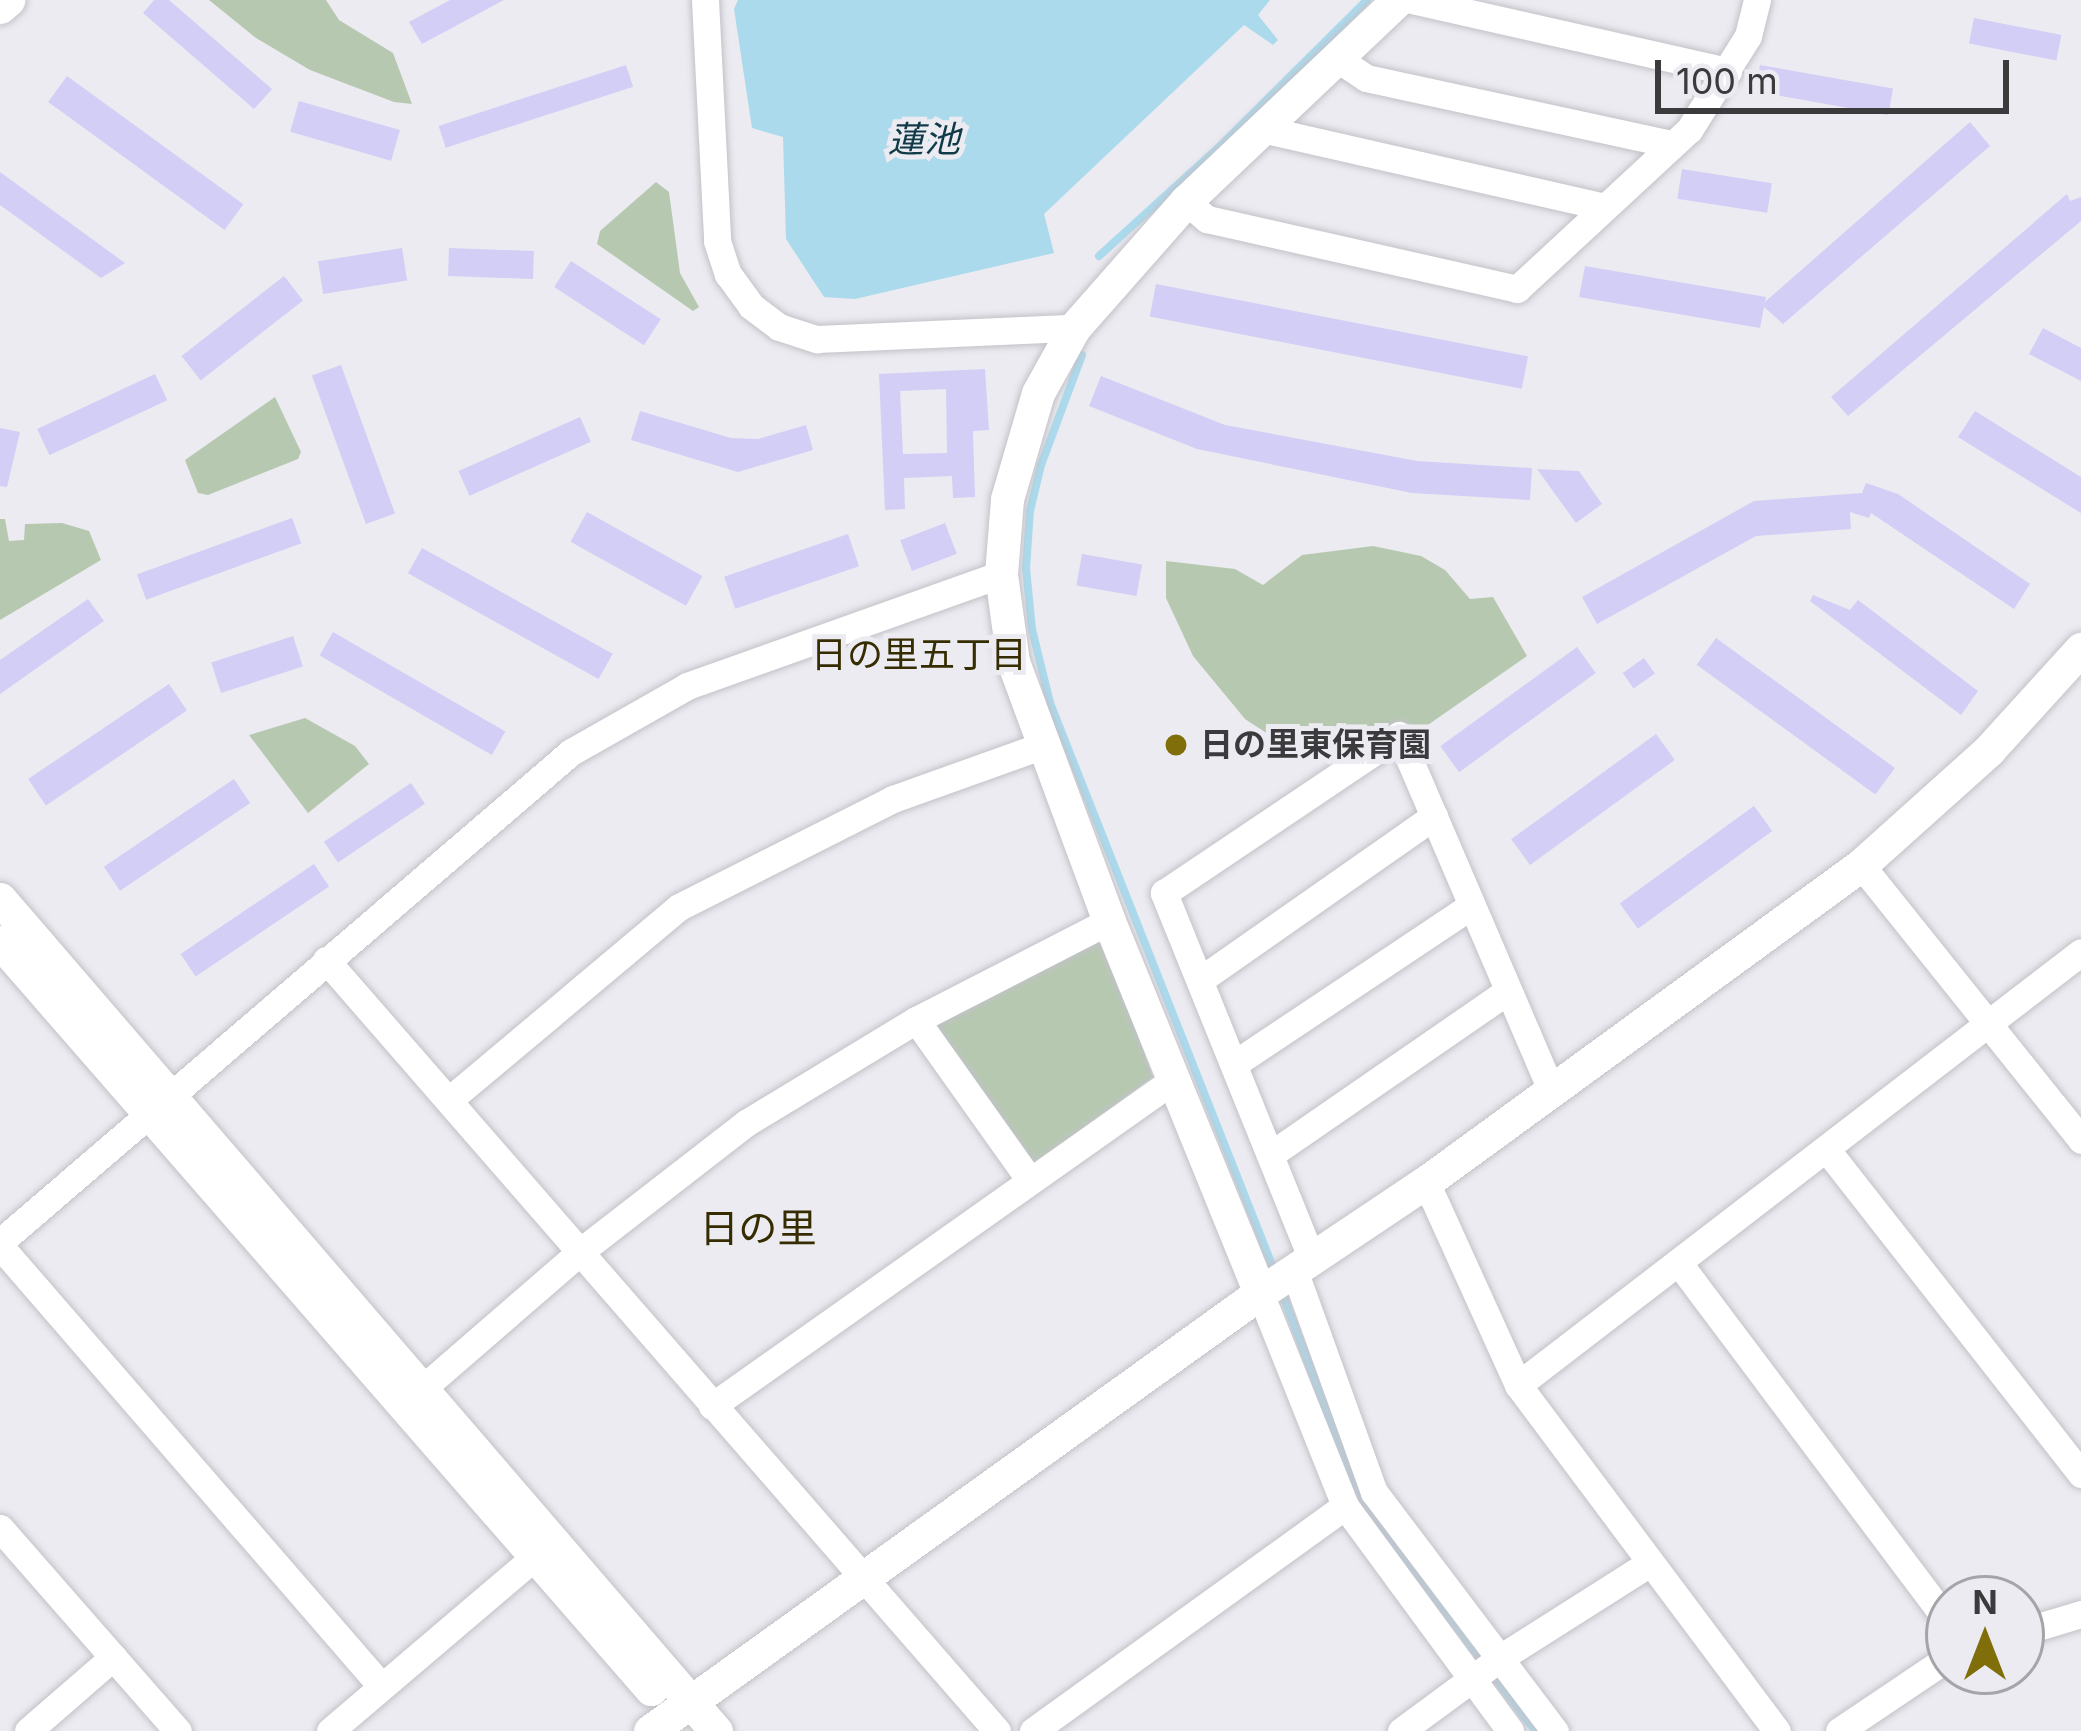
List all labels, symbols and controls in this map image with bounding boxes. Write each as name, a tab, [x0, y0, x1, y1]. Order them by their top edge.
scale bar	[1661, 36, 2015, 110]
text: 100 m	[1676, 59, 1778, 103]
water label: 蓮池	[888, 118, 960, 162]
district label: 日の里五丁目	[811, 633, 1027, 677]
place label: 日の里東保育園	[1200, 725, 1431, 765]
marker: 日の里東保育園	[1163, 732, 1189, 758]
district label: 日の里	[700, 1205, 816, 1251]
north arrow	[1925, 1575, 2045, 1695]
text: N	[1972, 1582, 1998, 1622]

